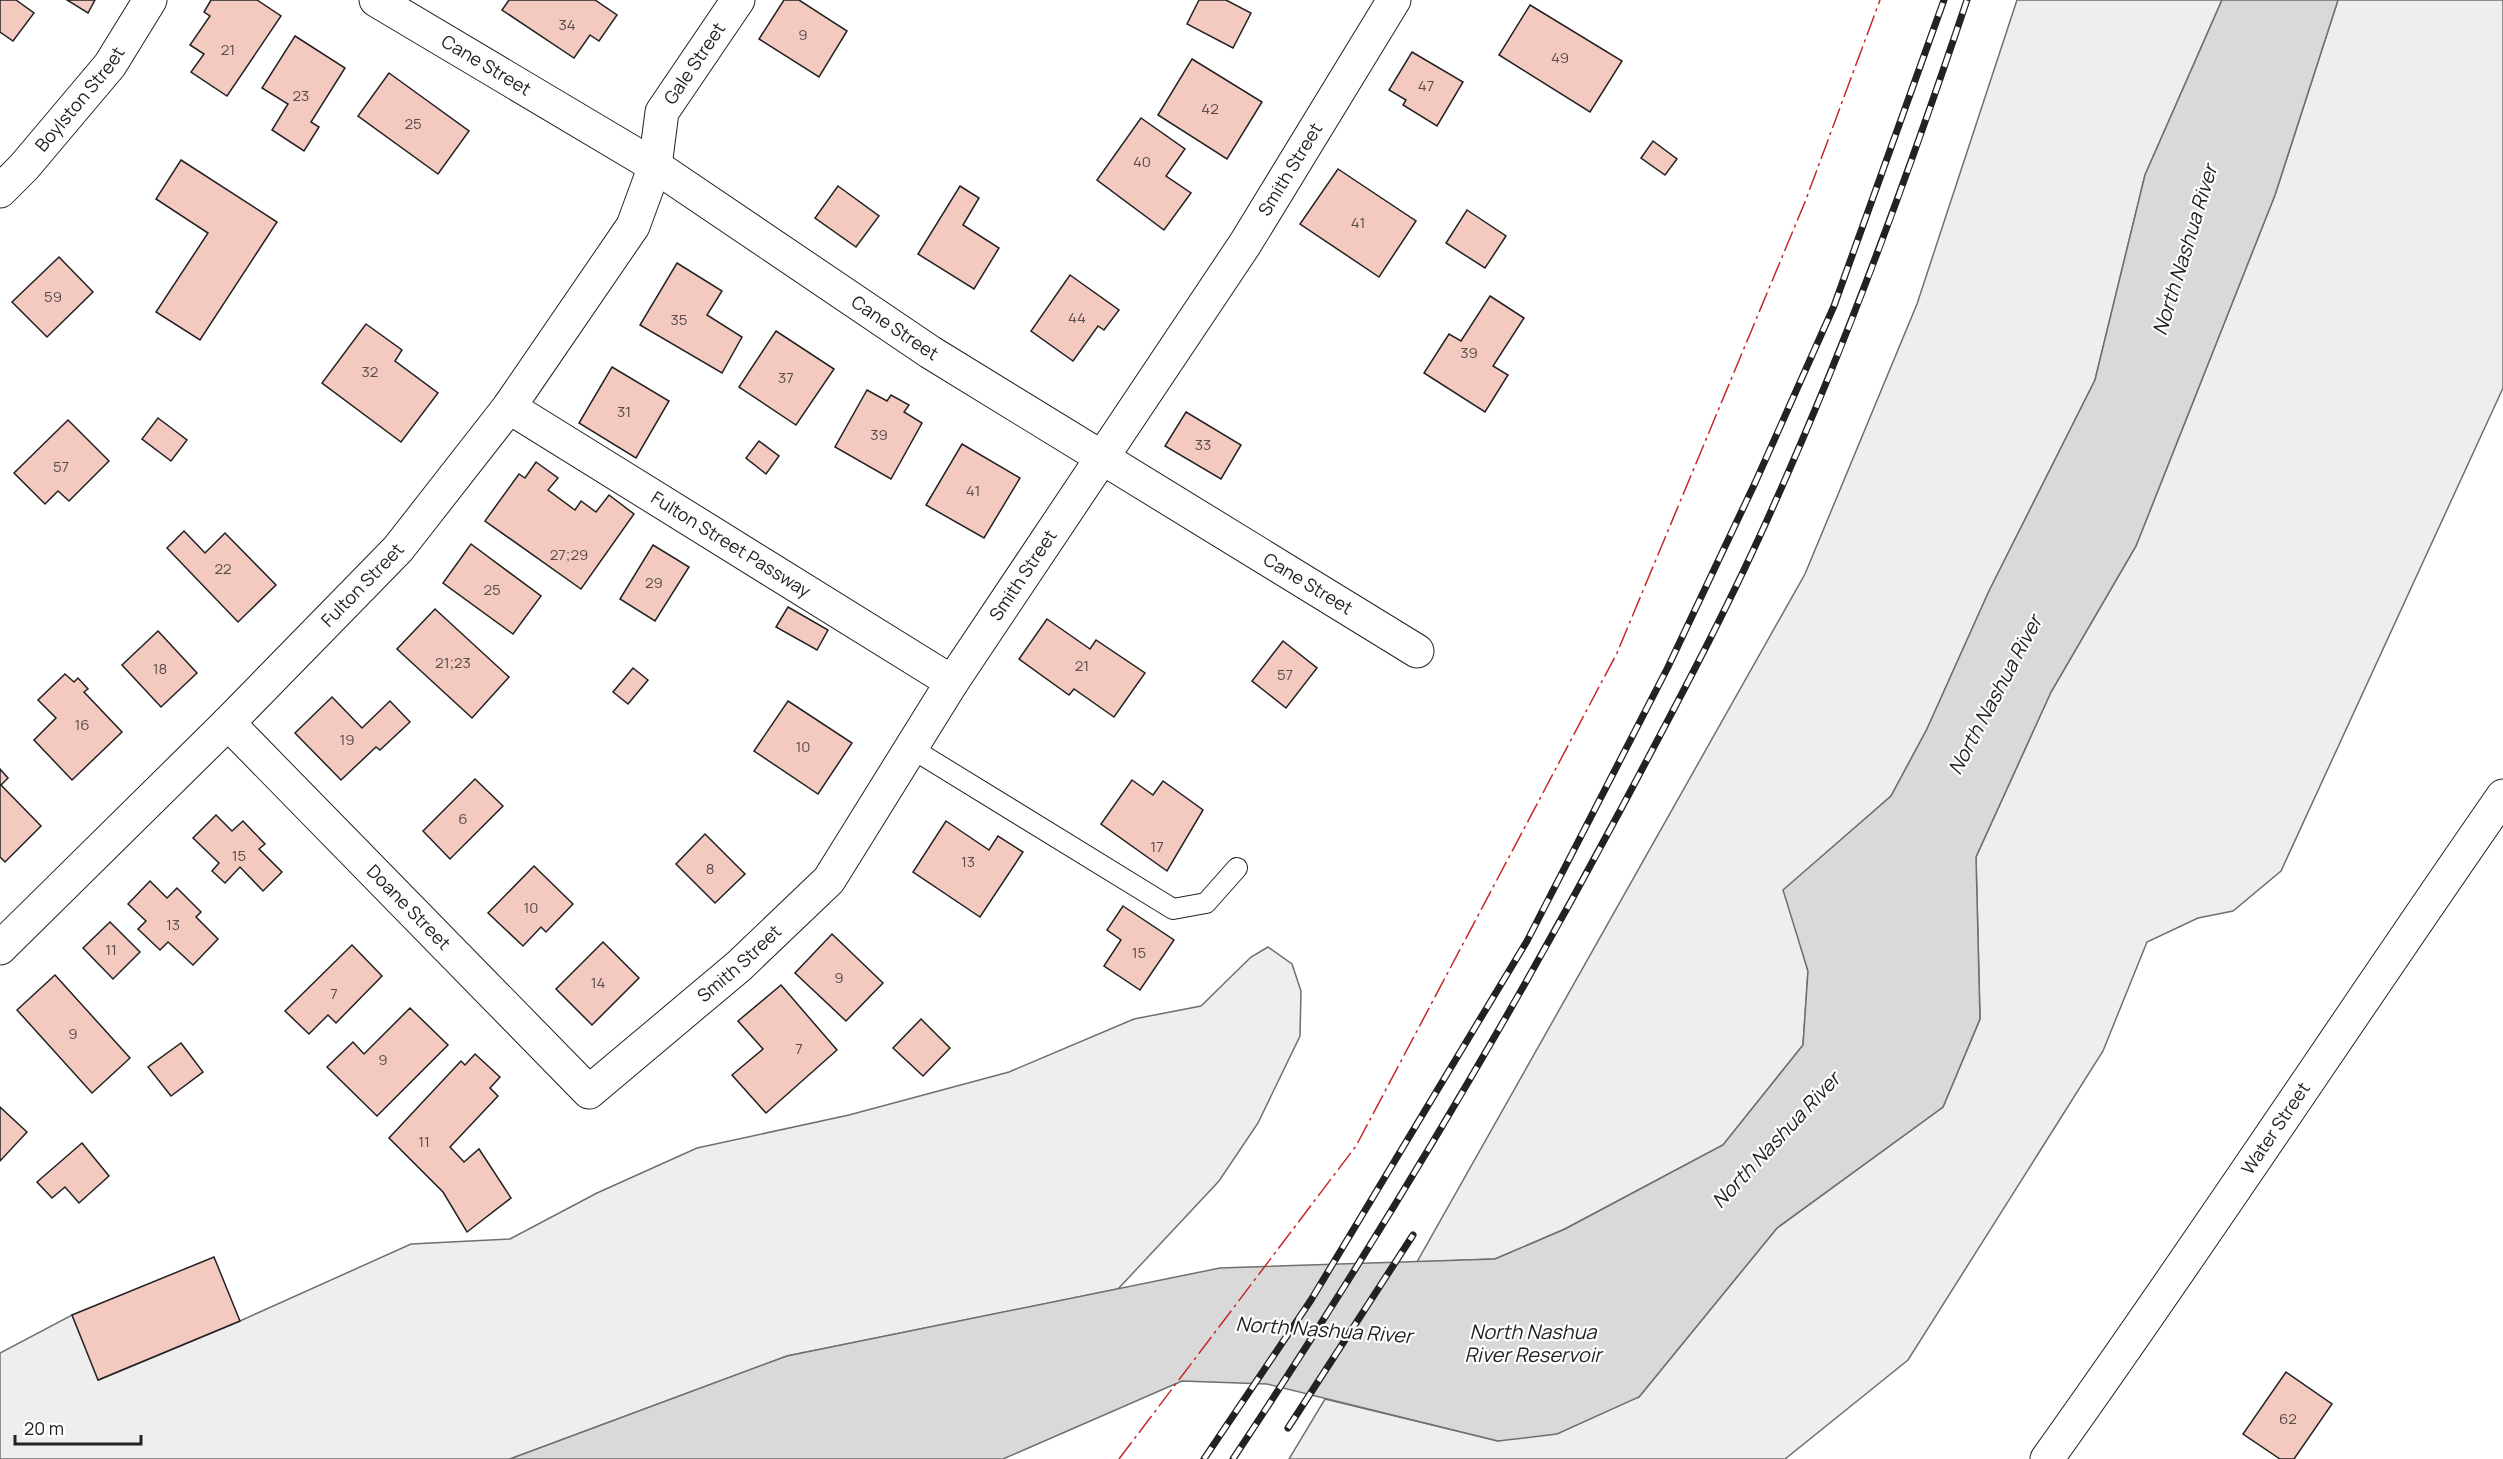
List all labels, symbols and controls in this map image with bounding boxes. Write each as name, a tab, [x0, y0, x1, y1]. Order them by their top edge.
house number: 34	[558, 14, 576, 35]
street label: Gale Street	[658, 17, 730, 109]
house number: 9	[798, 24, 808, 45]
street label: Cane Street	[437, 29, 536, 101]
house number: 21	[221, 39, 235, 60]
street label: Boylston Street	[29, 42, 129, 156]
house number: 49	[1551, 47, 1569, 68]
house number: 47	[1418, 75, 1434, 96]
house number: 23	[293, 85, 309, 106]
house number: 42	[1201, 98, 1219, 119]
house number: 25	[404, 113, 422, 134]
street label: Smith Street	[1252, 118, 1327, 220]
house number: 40	[1133, 151, 1151, 172]
water label: North Nashua River	[2146, 159, 2224, 338]
house number: 41	[1351, 212, 1365, 233]
house number: 59	[44, 286, 62, 307]
street label: Cane Street	[847, 289, 943, 365]
house number: 44	[1068, 307, 1086, 328]
house number: 35	[671, 309, 687, 330]
house number: 39	[1460, 342, 1478, 363]
house number: 32	[362, 361, 378, 382]
house number: 37	[778, 367, 794, 388]
house number: 31	[617, 401, 631, 422]
house number: 39	[870, 424, 888, 445]
house number: 33	[1195, 434, 1211, 455]
house number: 57	[53, 456, 69, 477]
house number: 41	[966, 480, 980, 501]
street label: Fulton Street Passway	[647, 485, 816, 603]
street label: Smith Street	[983, 524, 1062, 625]
street label: Fulton Street	[315, 538, 409, 632]
house number: 27;29	[550, 544, 588, 565]
street label: Cane Street	[1259, 547, 1357, 620]
house number: 22	[214, 558, 232, 579]
house number: 29	[645, 572, 663, 593]
house number: 25	[483, 579, 501, 600]
water label: North Nashua River	[1941, 608, 2049, 779]
house number: 21;23	[435, 652, 471, 673]
house number: 21	[1075, 655, 1089, 676]
house number: 18	[153, 658, 167, 679]
house number: 57	[1277, 664, 1293, 685]
house number: 16	[74, 714, 90, 735]
house number: 19	[339, 729, 355, 750]
house number: 10	[796, 736, 811, 757]
house number: 6	[458, 808, 468, 829]
house number: 17	[1150, 836, 1164, 857]
house number: 15	[232, 845, 246, 866]
house number: 13	[961, 851, 975, 872]
house number: 8	[706, 858, 714, 879]
street label: Doane Street	[362, 859, 456, 955]
house number: 10	[524, 897, 539, 918]
house number: 13	[166, 914, 180, 935]
street label: Smith Street	[692, 919, 786, 1007]
house number: 11	[105, 939, 117, 960]
house number: 15	[1132, 942, 1146, 963]
house number: 9	[834, 967, 844, 988]
house number: 14	[591, 972, 605, 993]
house number: 7	[330, 983, 338, 1004]
house number: 9	[68, 1023, 78, 1044]
house number: 7	[795, 1038, 803, 1059]
house number: 9	[378, 1049, 388, 1070]
water label: North Nashua River	[1705, 1064, 1848, 1213]
street label: Water Street	[2235, 1077, 2315, 1179]
house number: 11	[418, 1131, 430, 1152]
water label: North Nashua River	[1235, 1310, 1416, 1349]
water label: North Nashua River Reservoir	[1464, 1318, 1604, 1368]
scale bar	[15, 1408, 141, 1446]
house number: 62	[2279, 1408, 2297, 1429]
text: 20 m	[24, 1416, 64, 1440]

